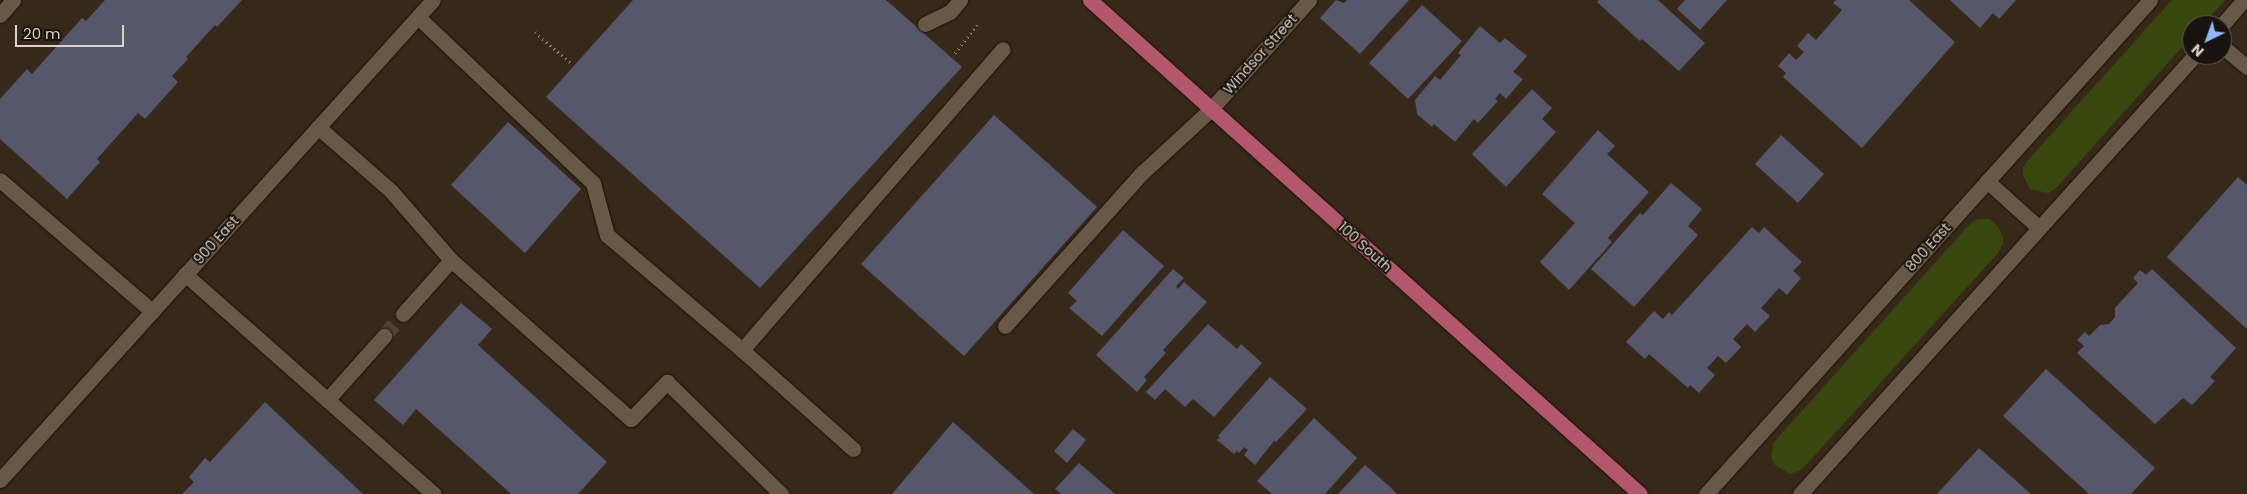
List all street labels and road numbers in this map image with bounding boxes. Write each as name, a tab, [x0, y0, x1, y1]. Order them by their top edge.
street label: Windsor Street	[1220, 11, 1300, 97]
street label: 900 East	[190, 212, 242, 268]
street label: 100 South	[1335, 219, 1395, 275]
street label: 800 East	[1902, 219, 1954, 275]

